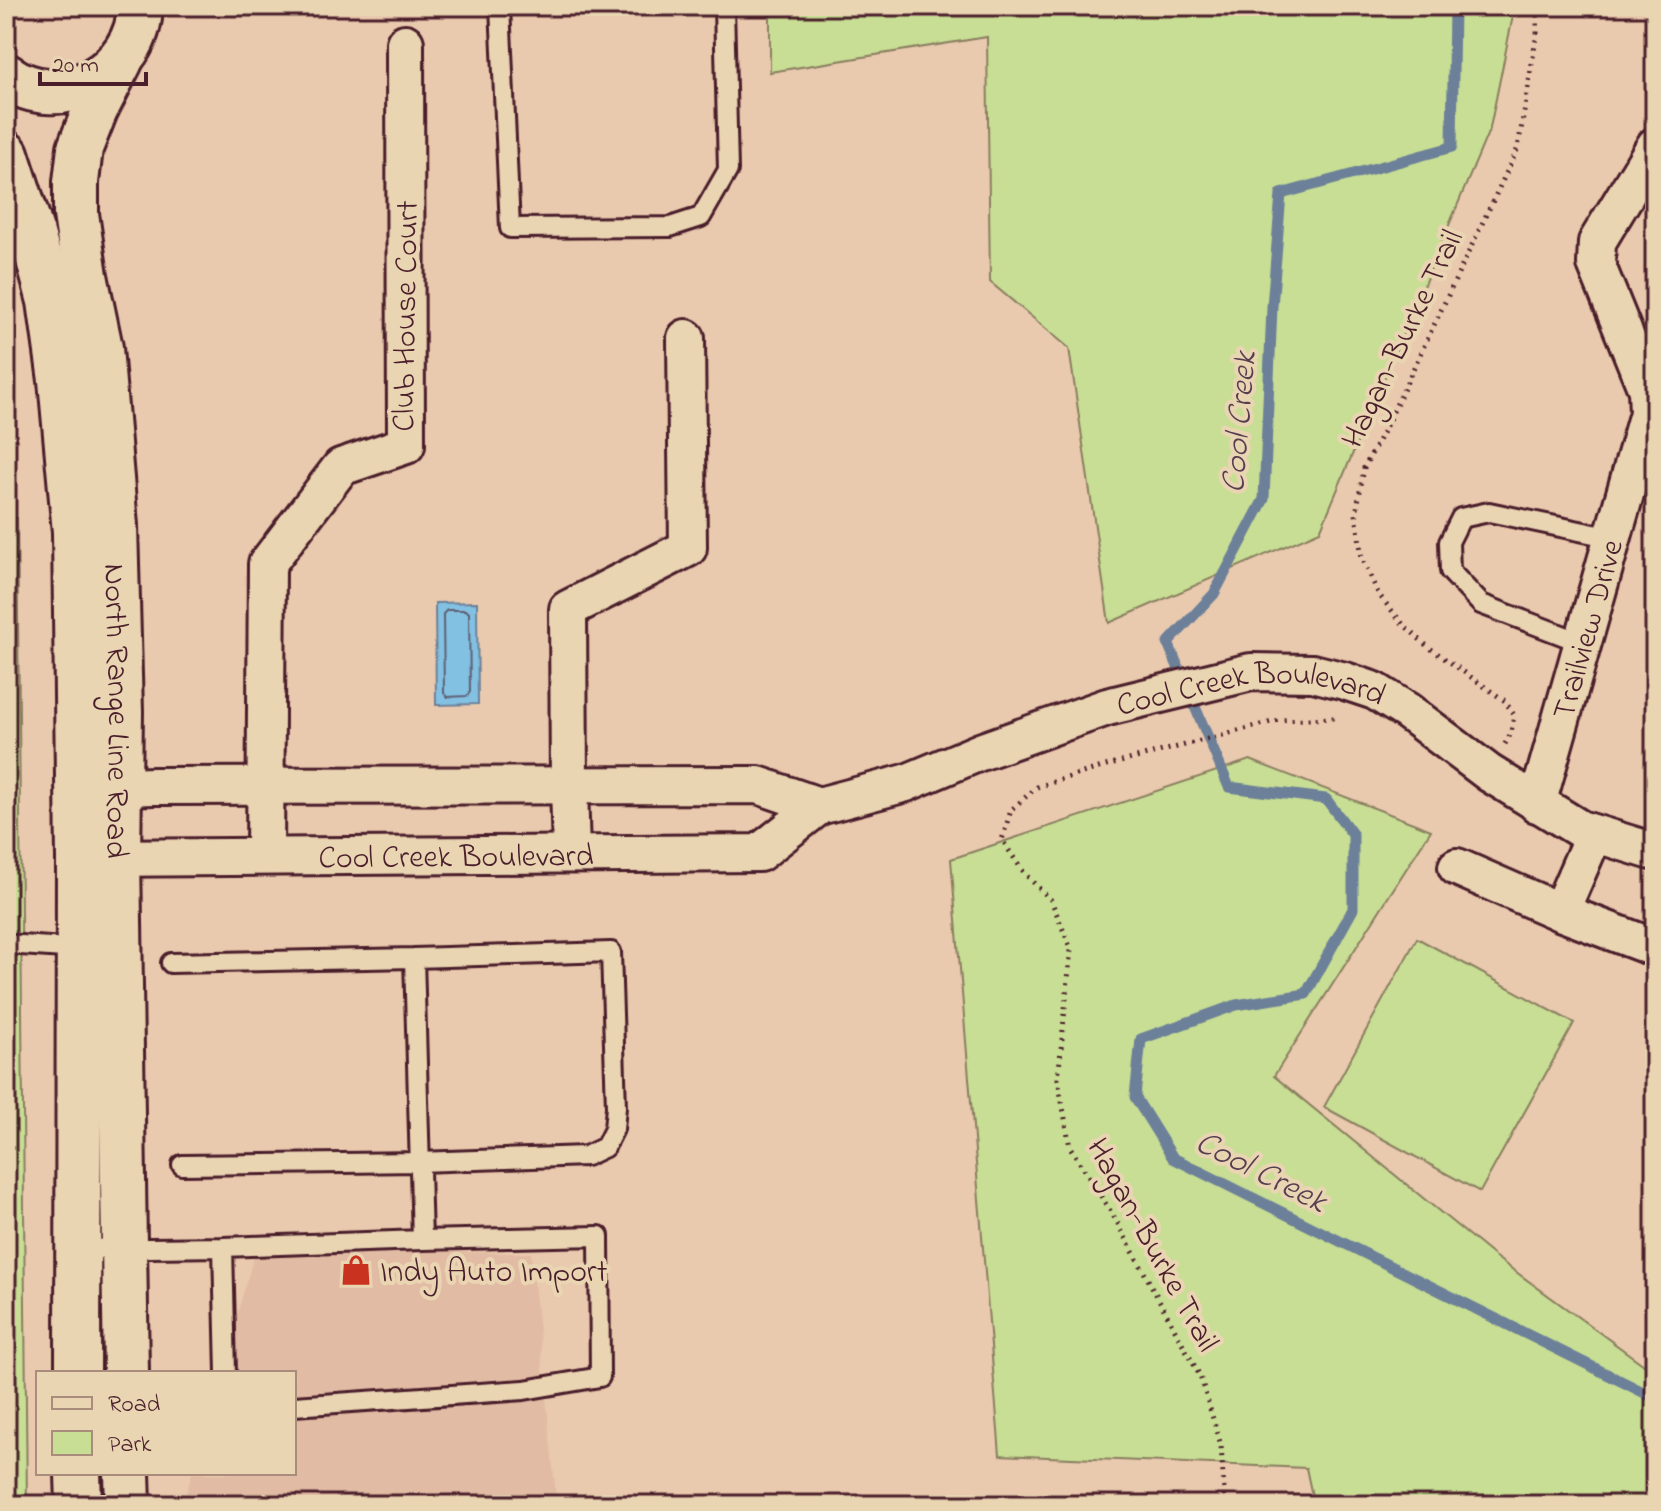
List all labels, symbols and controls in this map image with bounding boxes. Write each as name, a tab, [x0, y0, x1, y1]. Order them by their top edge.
scale bar	[40, 36, 146, 86]
text: 20 m	[52, 49, 99, 84]
street label: Club House Court	[382, 200, 433, 432]
street label: Hagan-Burke Trail	[1331, 222, 1477, 457]
water label: Cool Creek	[1210, 347, 1272, 495]
street label: Trailview Drive	[1542, 534, 1638, 725]
street label: North Range Line Road	[89, 563, 140, 859]
street label: Cool Creek Boulevard	[1112, 652, 1395, 731]
street label: Cool Creek Boulevard	[318, 834, 594, 883]
water label: Cool Creek	[1186, 1119, 1337, 1229]
street label: Hagan-Burke Trail	[1073, 1130, 1229, 1361]
place label: Indy Auto Import	[380, 1250, 608, 1297]
shop icon: Indy Auto Import	[339, 1253, 373, 1287]
legend	[36, 1371, 296, 1475]
text: Road	[108, 1388, 161, 1423]
text: Park	[108, 1428, 152, 1463]

